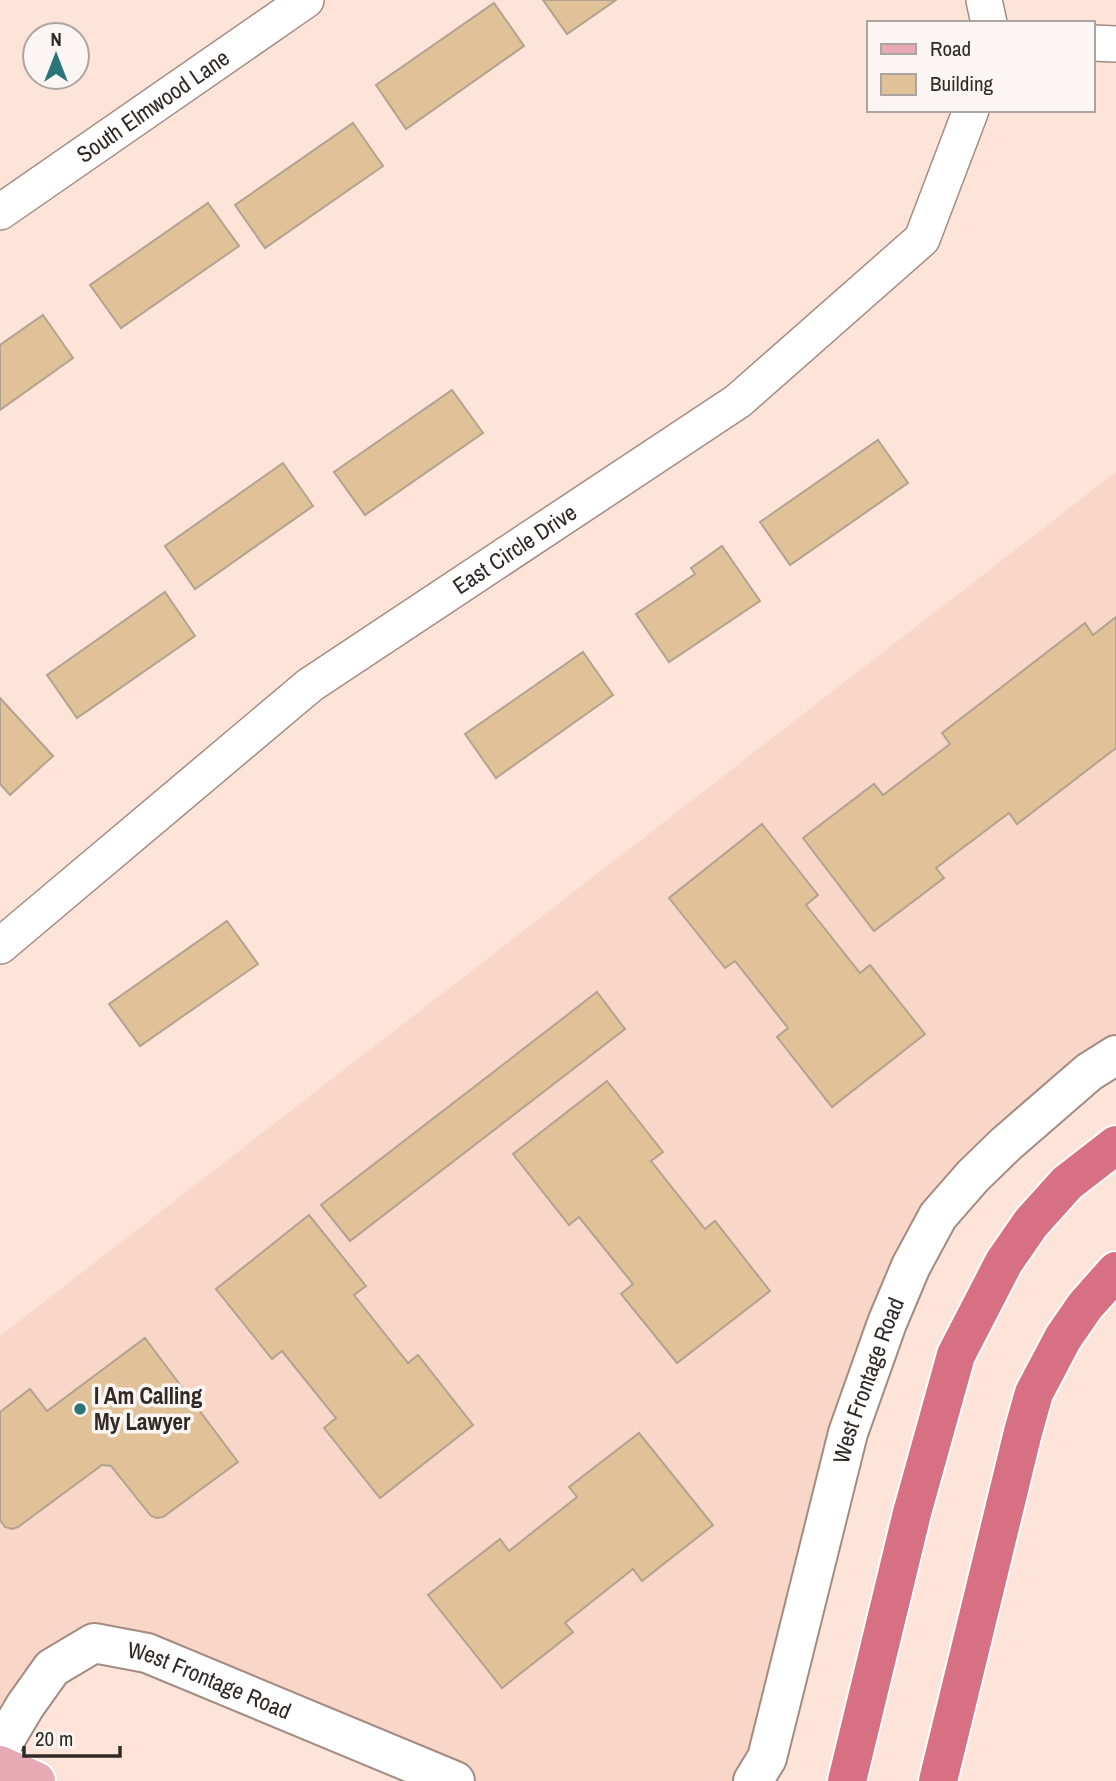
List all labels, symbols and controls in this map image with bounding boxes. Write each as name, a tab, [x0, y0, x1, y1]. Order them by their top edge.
north arrow	[21, 21, 91, 91]
legend	[867, 21, 1095, 112]
text: N	[50, 26, 62, 52]
text: Road	[930, 34, 971, 63]
street label: South Elmwood Lane	[70, 42, 235, 170]
text: Building	[930, 69, 994, 98]
street label: East Circle Drive	[446, 496, 583, 601]
street label: West Frontage Road	[825, 1293, 911, 1467]
place label: I Am Calling My Lawyer	[94, 1380, 203, 1437]
marker: I Am Calling My Lawyer	[72, 1401, 88, 1417]
street label: West Frontage Road	[125, 1634, 296, 1726]
scale bar	[24, 1714, 121, 1758]
text: 20 m	[35, 1724, 73, 1753]

